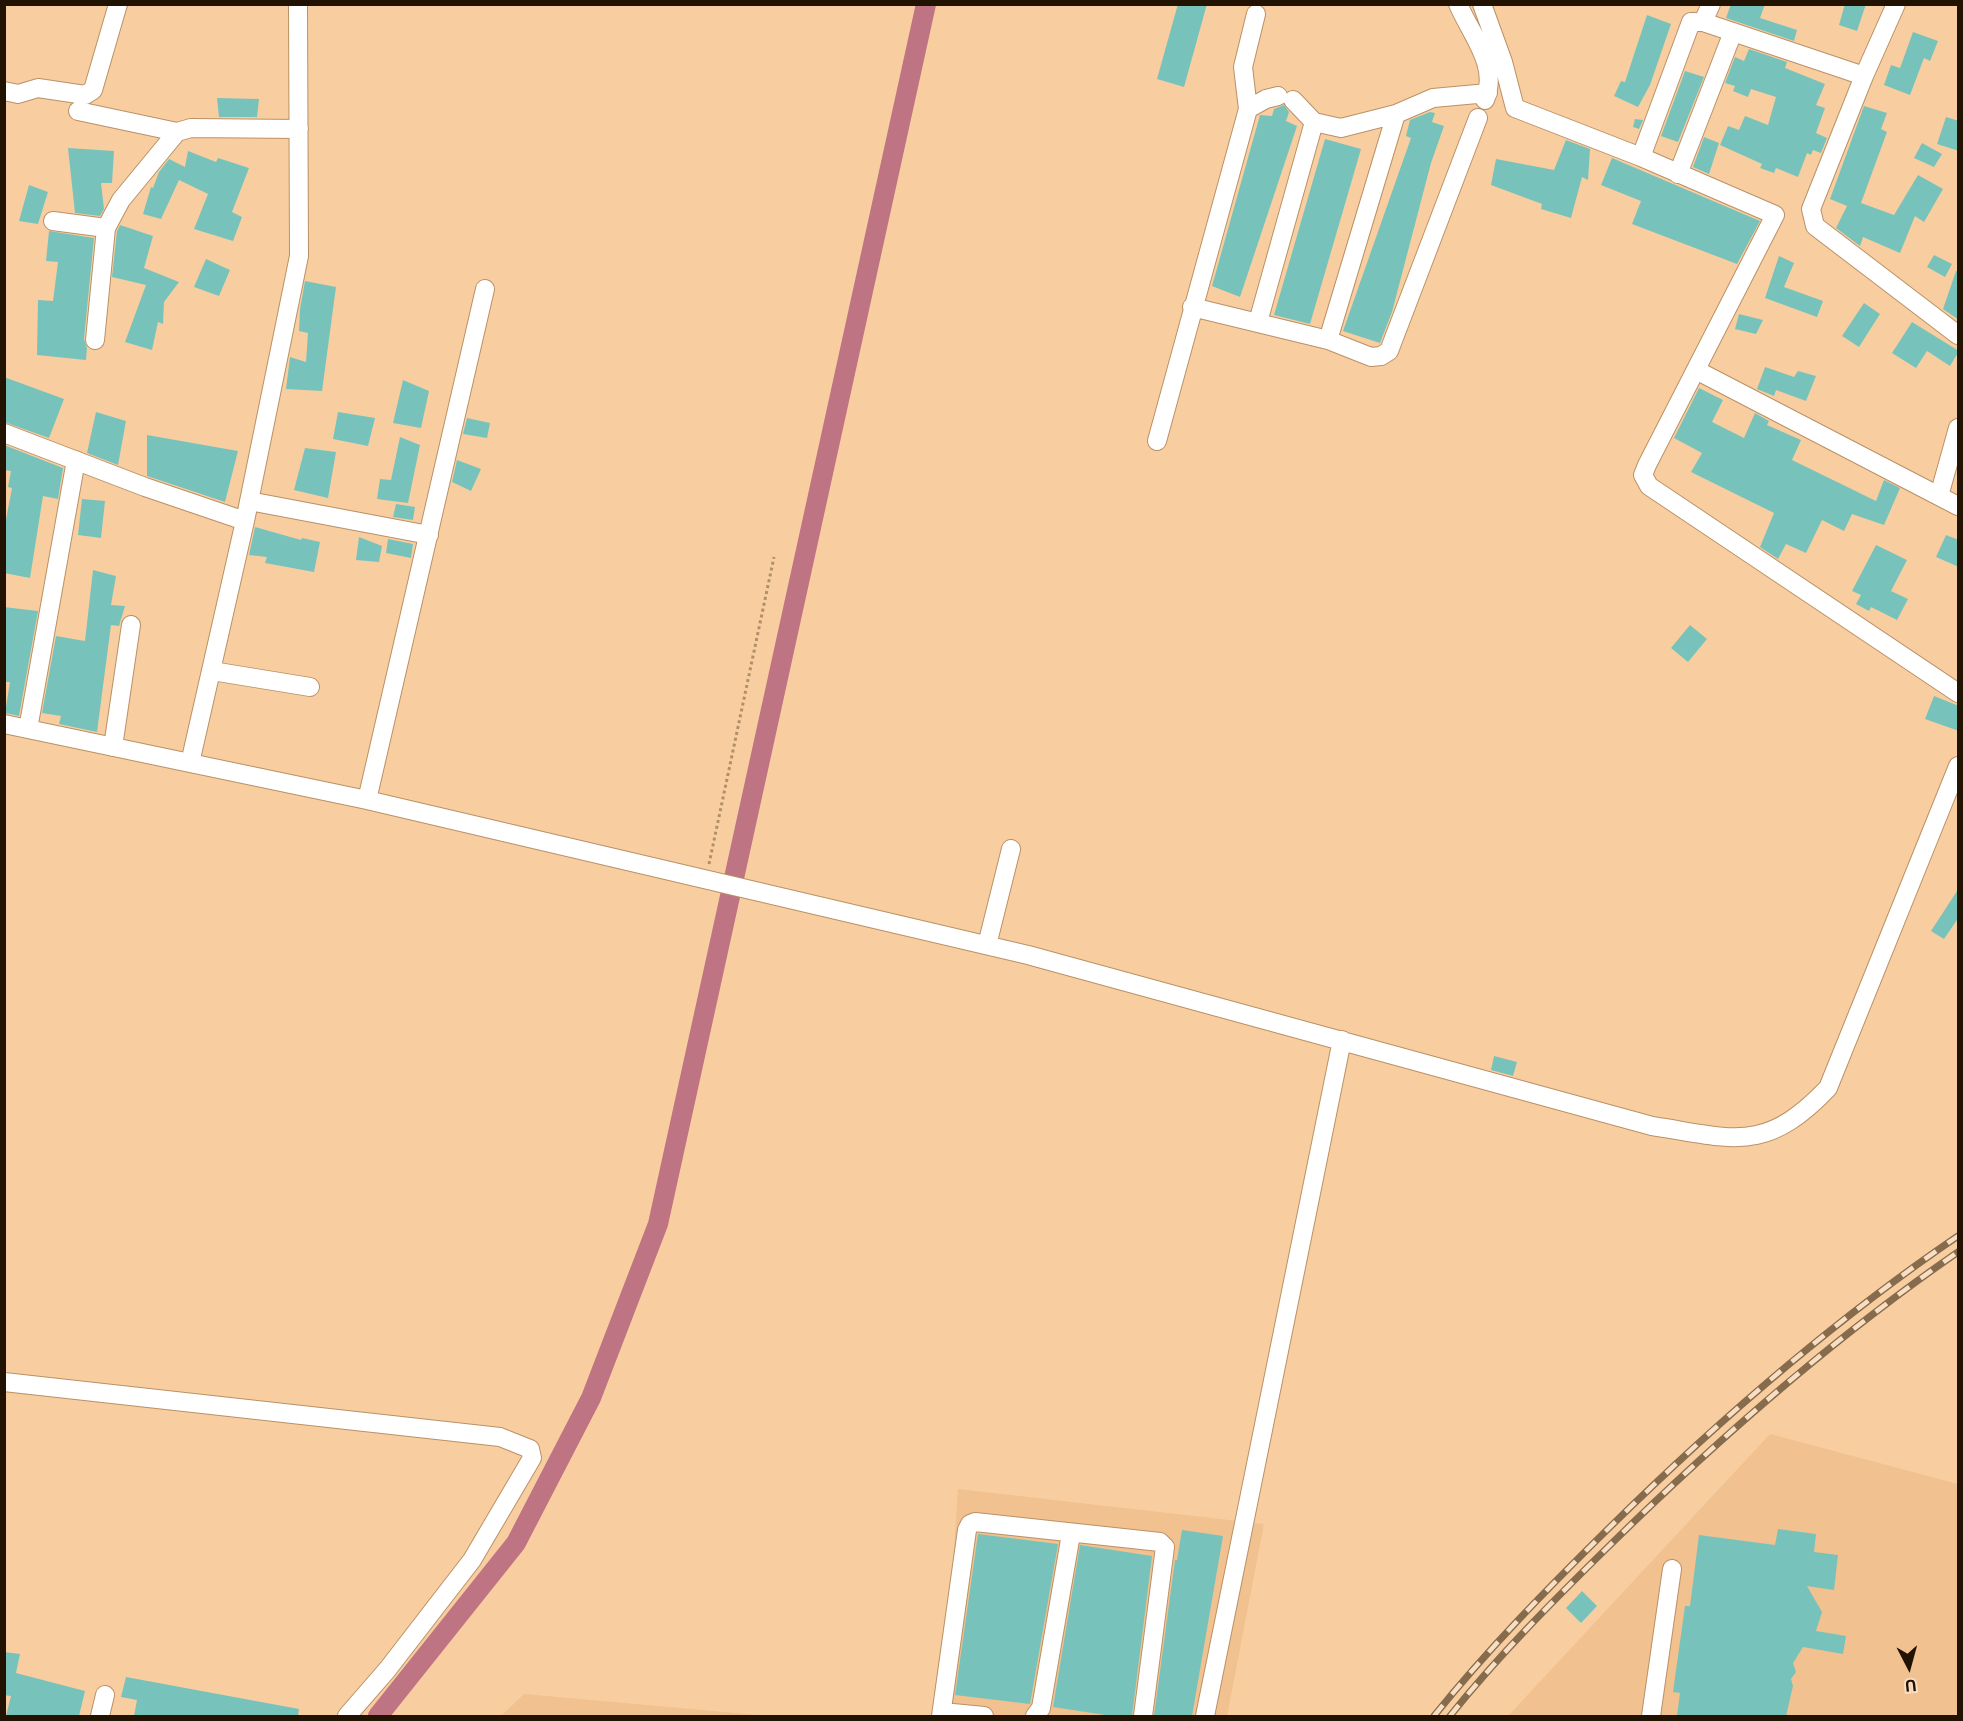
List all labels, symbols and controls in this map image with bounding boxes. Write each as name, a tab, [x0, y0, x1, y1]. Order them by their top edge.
north arrow	[1879, 1637, 1939, 1697]
text: U	[1904, 1675, 1918, 1695]

